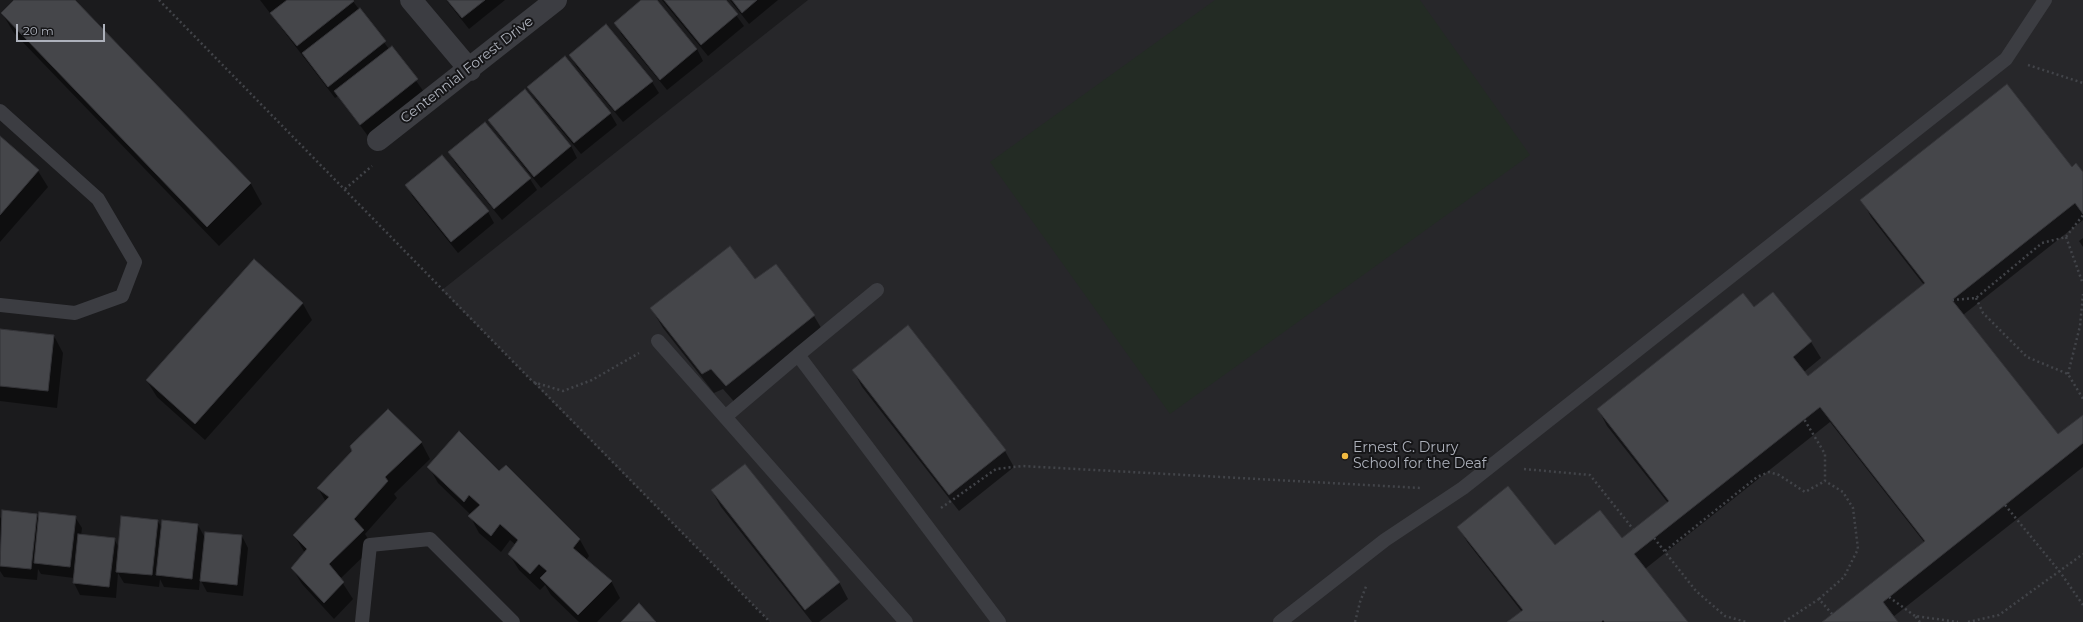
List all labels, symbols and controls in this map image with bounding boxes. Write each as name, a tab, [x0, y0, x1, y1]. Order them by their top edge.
street label: Centennial Forest Drive	[397, 13, 537, 127]
scale bar	[18, 16, 107, 42]
text: 20 m	[23, 23, 54, 38]
place label: Ernest C. Drury School for the Deaf	[1353, 440, 1487, 472]
marker: Ernest C. Drury School for the Deaf	[1340, 451, 1350, 461]

